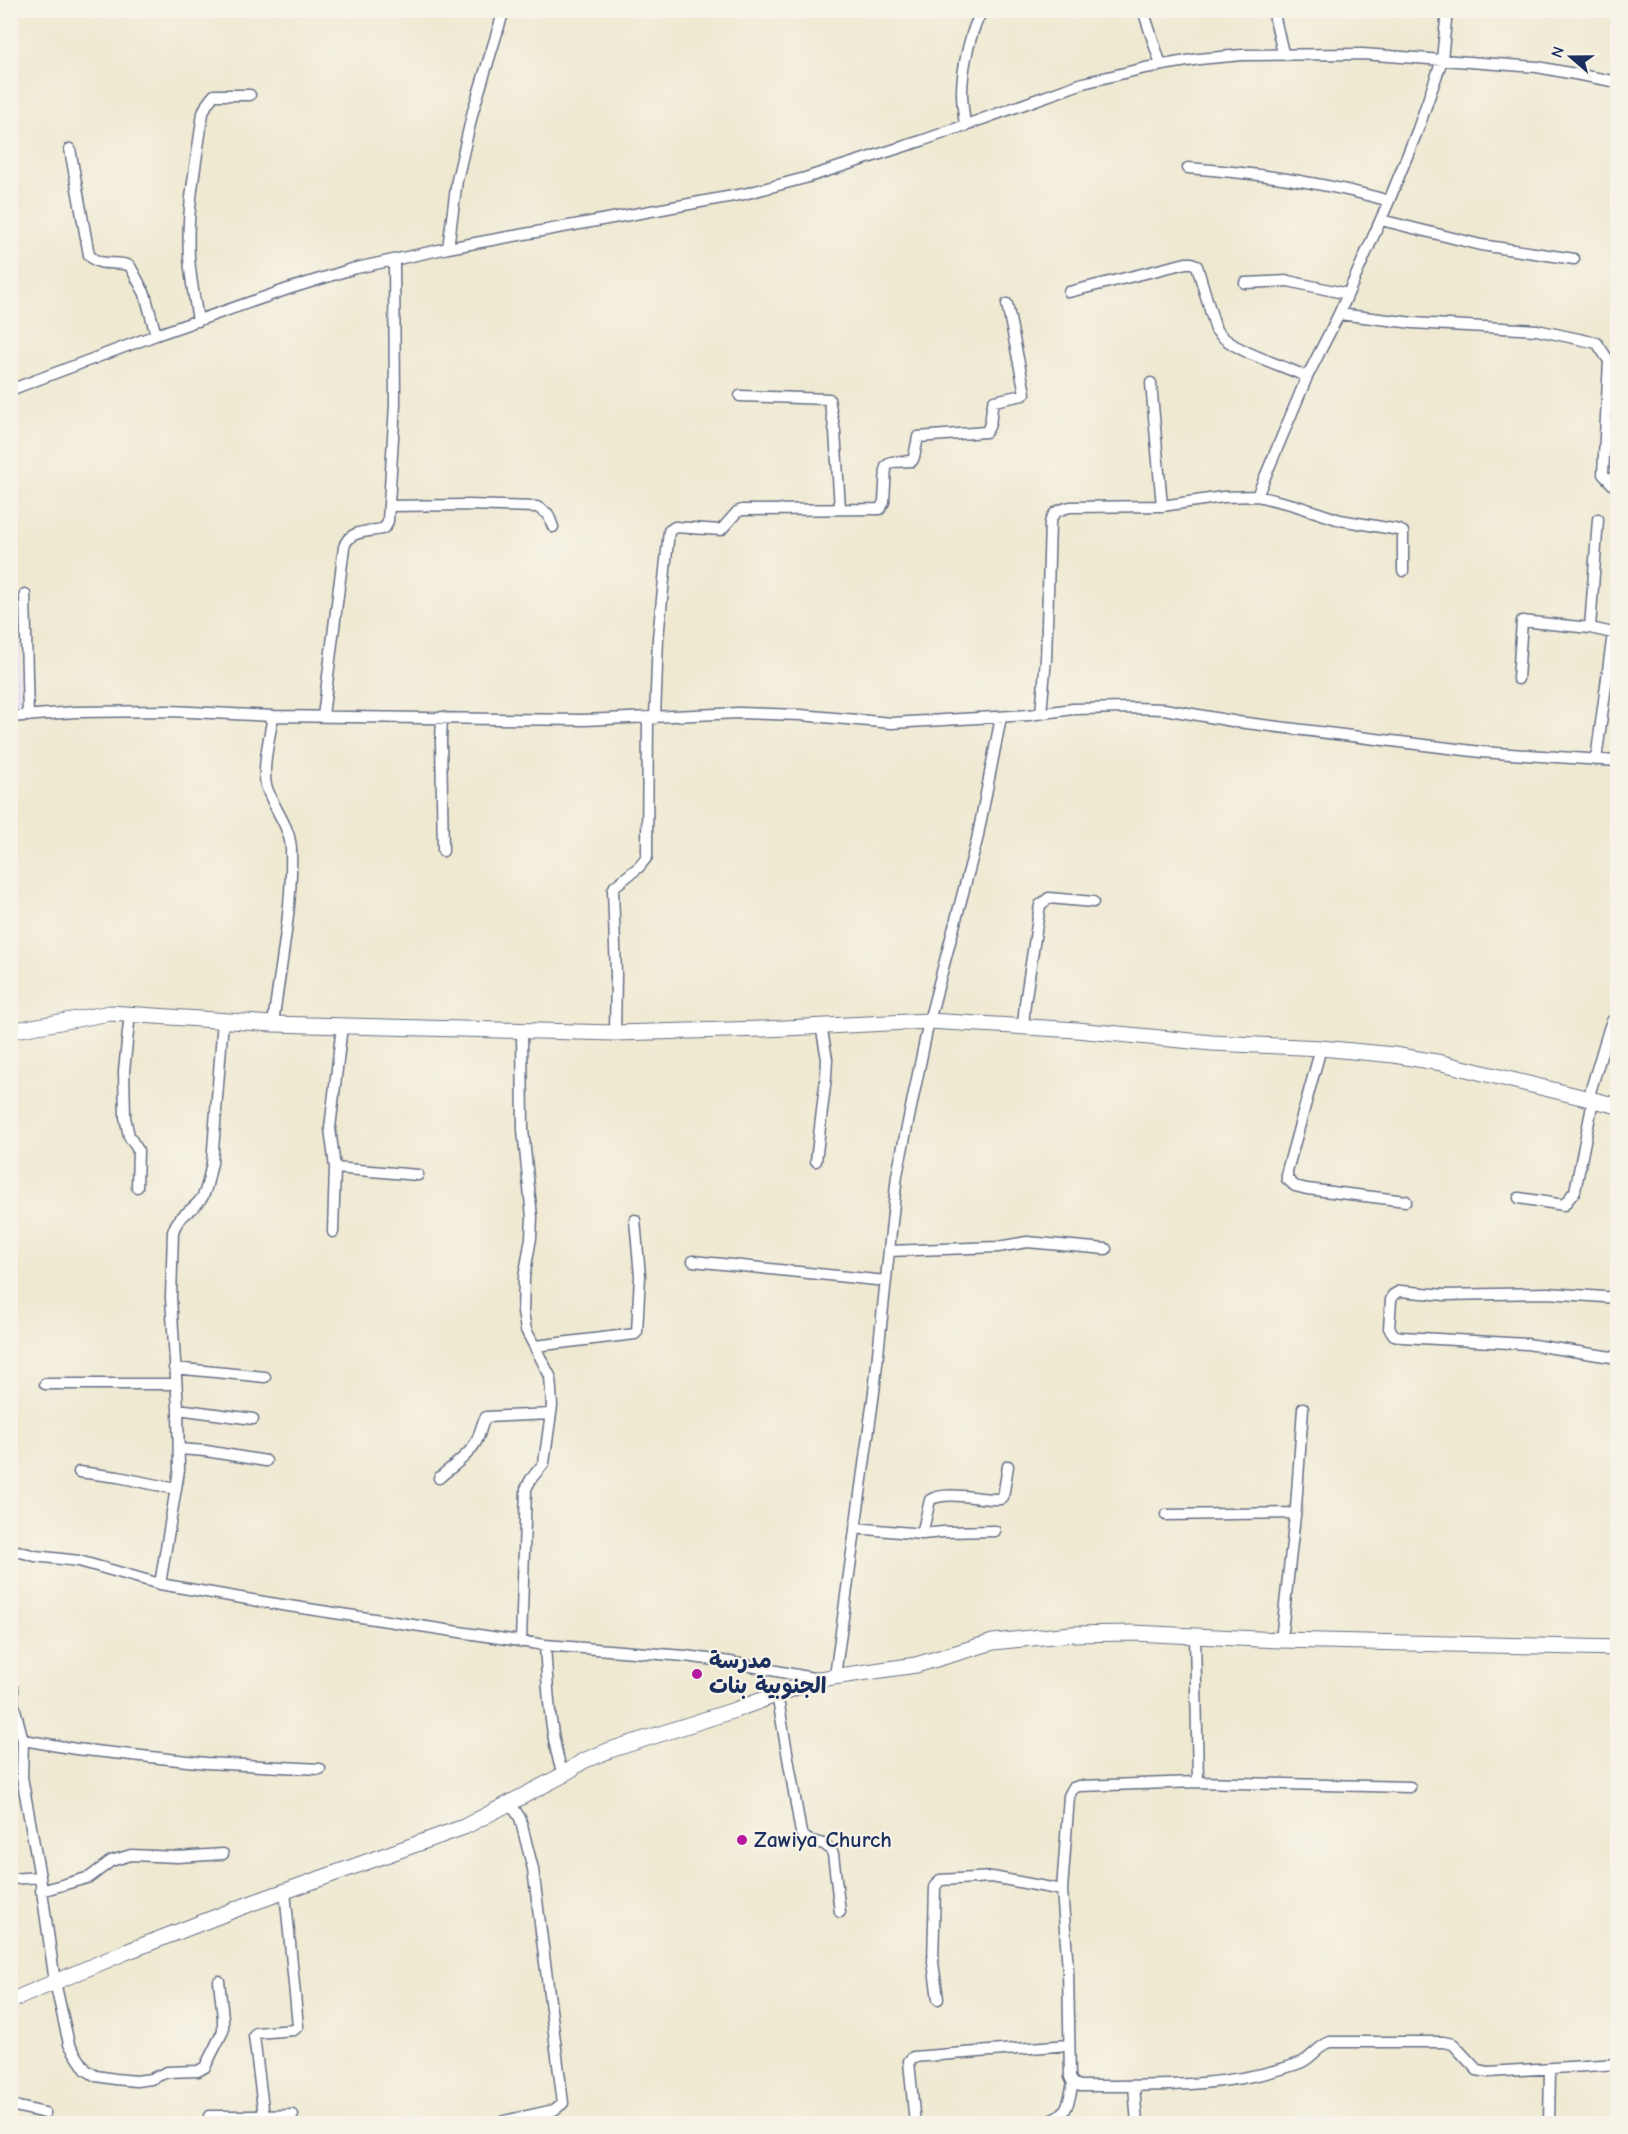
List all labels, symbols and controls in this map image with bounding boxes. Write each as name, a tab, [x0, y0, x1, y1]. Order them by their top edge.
north arrow	[1541, 27, 1601, 87]
text: N	[1548, 44, 1568, 60]
place label: مدرسة الجنوبية بنات	[709, 1648, 826, 1700]
marker: مدرسة الجنوبية بنات	[690, 1667, 704, 1681]
place label: Zawiya Church	[754, 1827, 892, 1853]
marker: Zawiya Church	[735, 1833, 749, 1847]

